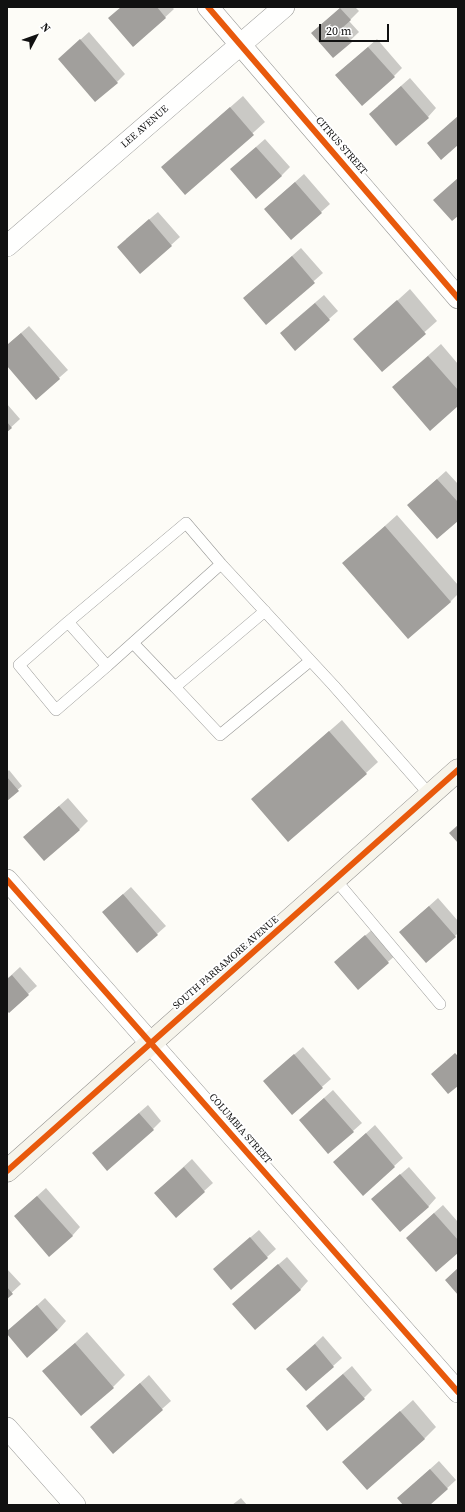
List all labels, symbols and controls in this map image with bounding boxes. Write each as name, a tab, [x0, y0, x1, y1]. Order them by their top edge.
north arrow	[16, 16, 56, 56]
scale bar	[321, 16, 391, 42]
text: N	[37, 20, 54, 36]
text: 20 m	[326, 23, 352, 39]
street label: LEE AVENUE	[119, 103, 171, 151]
street label: CITRUS STREET	[313, 115, 369, 177]
street label: SOUTH PARRAMORE AVENUE	[171, 914, 281, 1012]
street label: COLUMBIA STREET	[206, 1091, 274, 1167]

